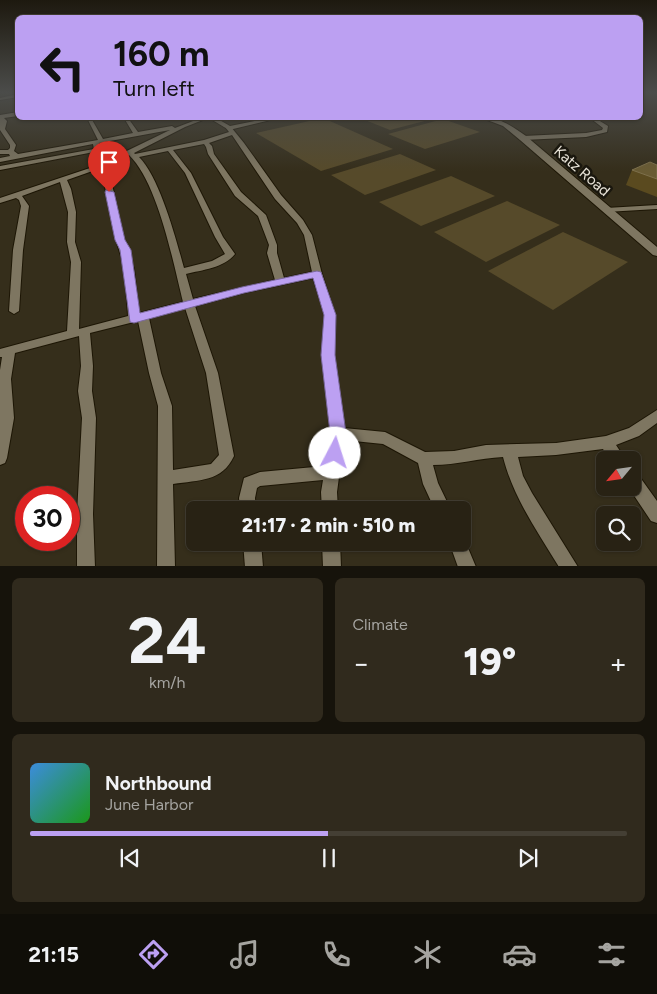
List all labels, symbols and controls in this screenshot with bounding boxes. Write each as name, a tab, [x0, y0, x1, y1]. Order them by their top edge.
text: 160 m	[113, 33, 210, 75]
icon: left	[30, 35, 95, 100]
text: Turn left	[113, 75, 195, 102]
pin	[88, 141, 130, 192]
street label: Katz Road	[550, 142, 614, 200]
icon: arrive	[95, 148, 123, 176]
position arrow	[308, 426, 360, 478]
north arrow	[596, 451, 641, 496]
map controls	[596, 451, 641, 551]
speed limit sign: 30	[15, 486, 80, 551]
button: search	[596, 506, 641, 551]
text: 21:17 · 2 min · 510 m	[242, 514, 415, 537]
text: 24	[128, 601, 207, 679]
text: Climate	[353, 615, 408, 634]
text: 19°	[463, 639, 516, 685]
text: −	[353, 646, 370, 680]
text: +	[610, 646, 627, 680]
text: km/h	[149, 673, 186, 692]
text: Northbound	[105, 772, 212, 795]
text: June Harbor	[105, 795, 193, 814]
icon: previous	[116, 844, 144, 872]
icon: pause	[315, 844, 343, 872]
icon: next	[514, 844, 542, 872]
icon: directions	[136, 937, 171, 972]
icon: music	[227, 937, 262, 972]
icon: phone	[319, 937, 354, 972]
icon: climate	[410, 937, 445, 972]
icon: car	[502, 937, 537, 972]
icon: filters	[594, 937, 629, 972]
text: 21:15	[28, 941, 79, 968]

